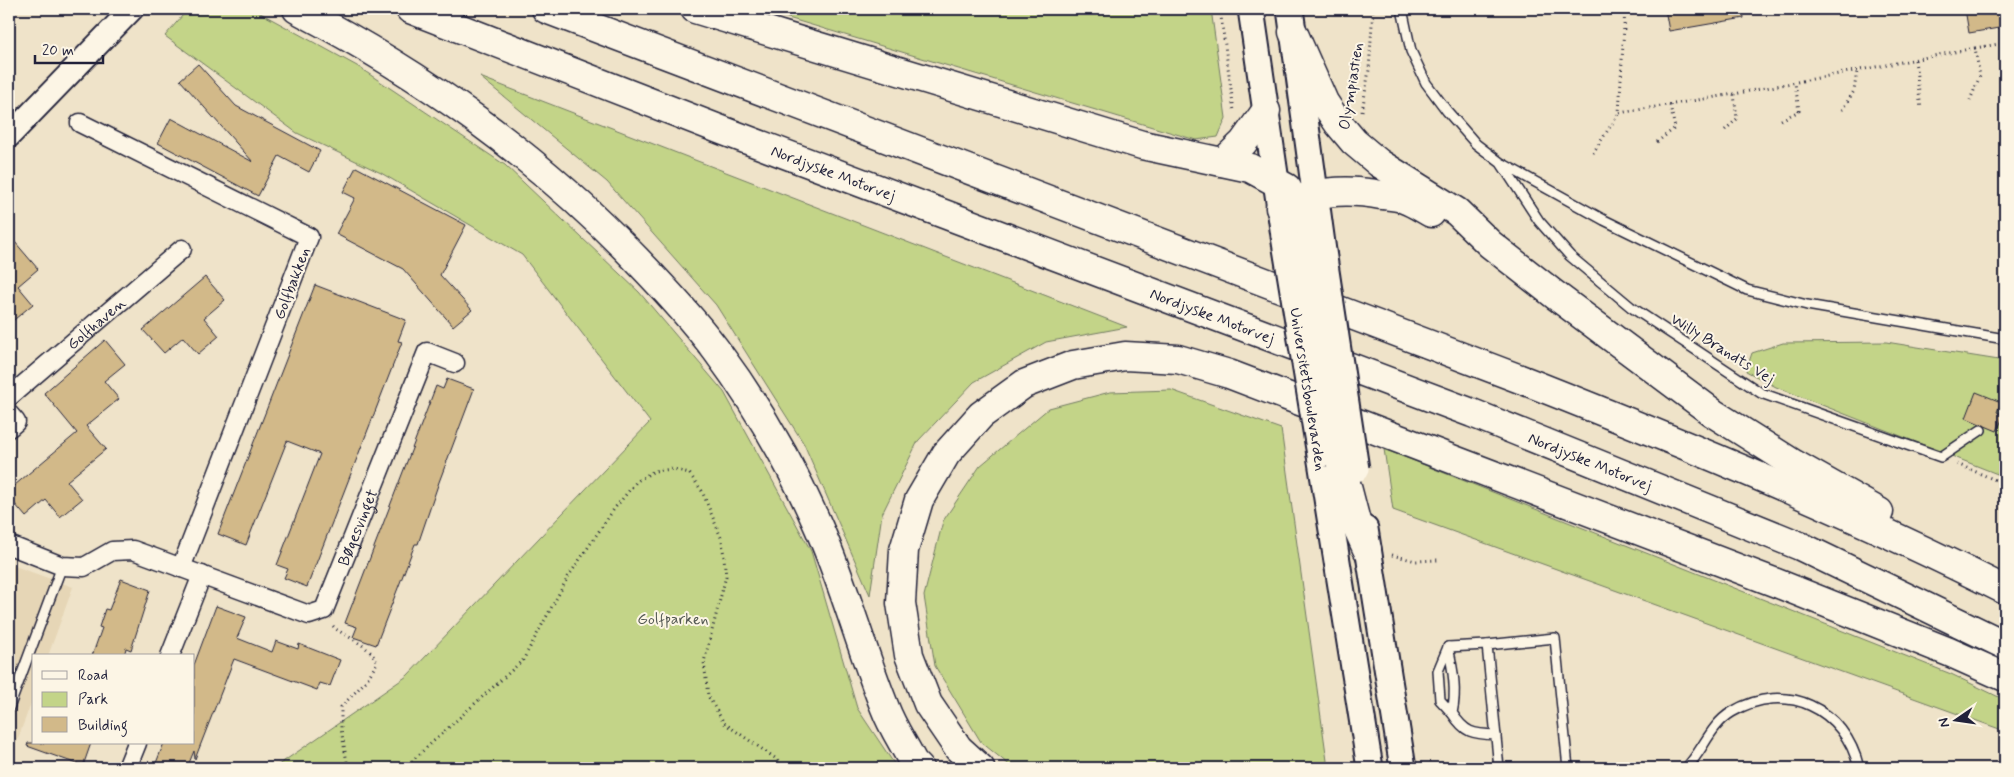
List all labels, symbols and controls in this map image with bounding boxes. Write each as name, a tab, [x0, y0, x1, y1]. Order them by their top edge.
scale bar	[35, 32, 102, 64]
text: 20 m	[42, 41, 74, 61]
street label: Olympiastien	[1334, 41, 1369, 131]
street label: Nordjyske Motorvej	[768, 141, 898, 207]
street label: Golfbakken	[269, 244, 316, 323]
street label: Nordjyske Motorvej	[1147, 284, 1277, 350]
street label: Golfhaven	[63, 293, 131, 355]
street label: Universitetsboulevarden	[1284, 306, 1331, 472]
street label: Willy Brandts Vej	[1666, 309, 1778, 390]
street label: Nordjyske Motorvej	[1525, 428, 1655, 497]
street label: Bøgesvinget	[334, 486, 383, 569]
park label: Golfparken	[637, 609, 709, 630]
legend	[32, 654, 195, 744]
text: Road	[78, 666, 108, 686]
text: Park	[78, 690, 108, 710]
north arrow	[1932, 694, 1982, 744]
text: Building	[78, 716, 128, 737]
text: N	[1934, 716, 1954, 729]

